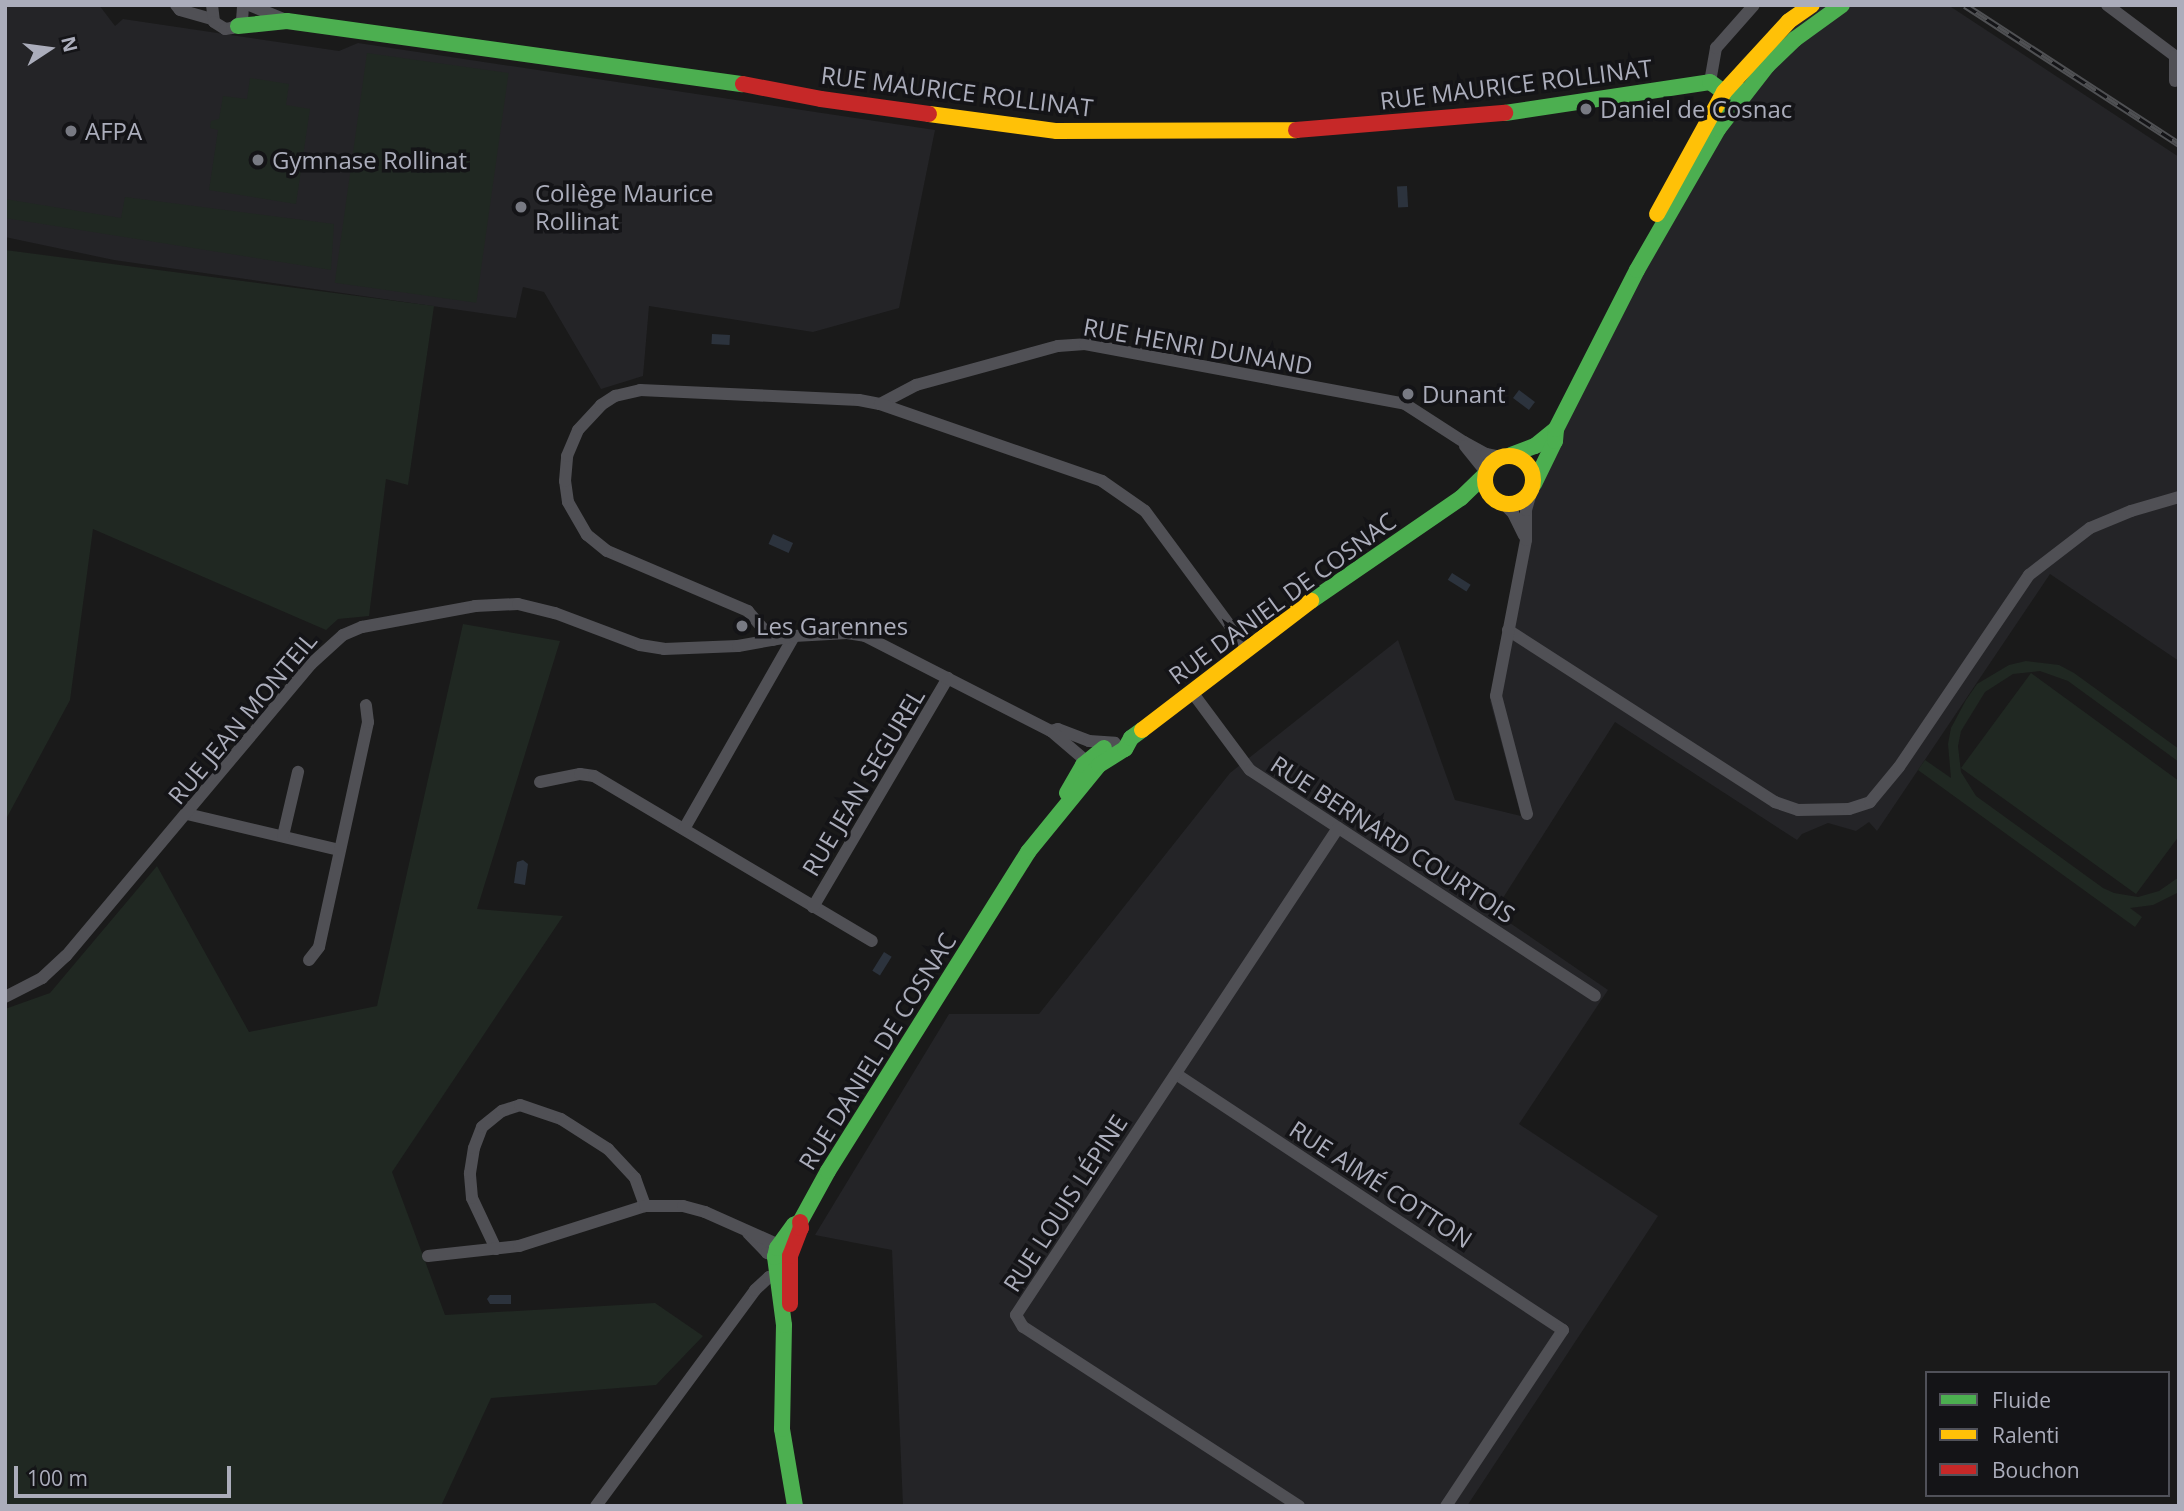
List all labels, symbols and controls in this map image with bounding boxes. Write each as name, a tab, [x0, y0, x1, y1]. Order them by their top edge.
north arrow	[14, 14, 84, 84]
text: N	[55, 34, 84, 55]
street label: RUE MAURICE ROLLINAT	[1378, 53, 1654, 115]
street label: RUE MAURICE ROLLINAT	[819, 60, 1095, 122]
place label: Daniel de Cosnac	[1600, 95, 1792, 123]
marker: Daniel de Cosnac	[1578, 101, 1594, 117]
place label: AFPA	[85, 117, 142, 145]
marker: AFPA	[63, 123, 79, 139]
place label: Gymnase Rollinat	[272, 146, 467, 174]
marker: Gymnase Rollinat	[250, 152, 266, 168]
place label: Collège Maurice Rollinat	[535, 179, 713, 235]
marker: Collège Maurice Rollinat	[513, 199, 529, 215]
street label: RUE HENRI DUNAND	[1081, 312, 1315, 380]
place label: Dunant	[1422, 380, 1505, 408]
marker: Dunant	[1400, 386, 1416, 402]
street label: RUE DANIEL DE COSNAC	[1163, 506, 1401, 690]
place label: Les Garennes	[756, 612, 908, 640]
marker: Les Garennes	[734, 618, 750, 634]
street label: RUE JEAN MONTEIL	[162, 626, 322, 810]
street label: RUE JEAN SEGUREL	[796, 683, 930, 881]
street label: RUE BERNARD COURTOIS	[1266, 749, 1520, 929]
street label: RUE DANIEL DE COSNAC	[792, 927, 962, 1175]
street label: RUE LOUIS LÉPINE	[997, 1109, 1133, 1297]
street label: RUE AIMÉ COTTON	[1284, 1114, 1478, 1254]
legend	[1925, 1371, 2170, 1497]
text: Fluide	[1992, 1386, 2051, 1414]
text: Ralenti	[1992, 1421, 2059, 1449]
scale bar	[18, 1452, 234, 1496]
text: Bouchon	[1992, 1456, 2080, 1484]
text: 100 m	[27, 1464, 88, 1492]

